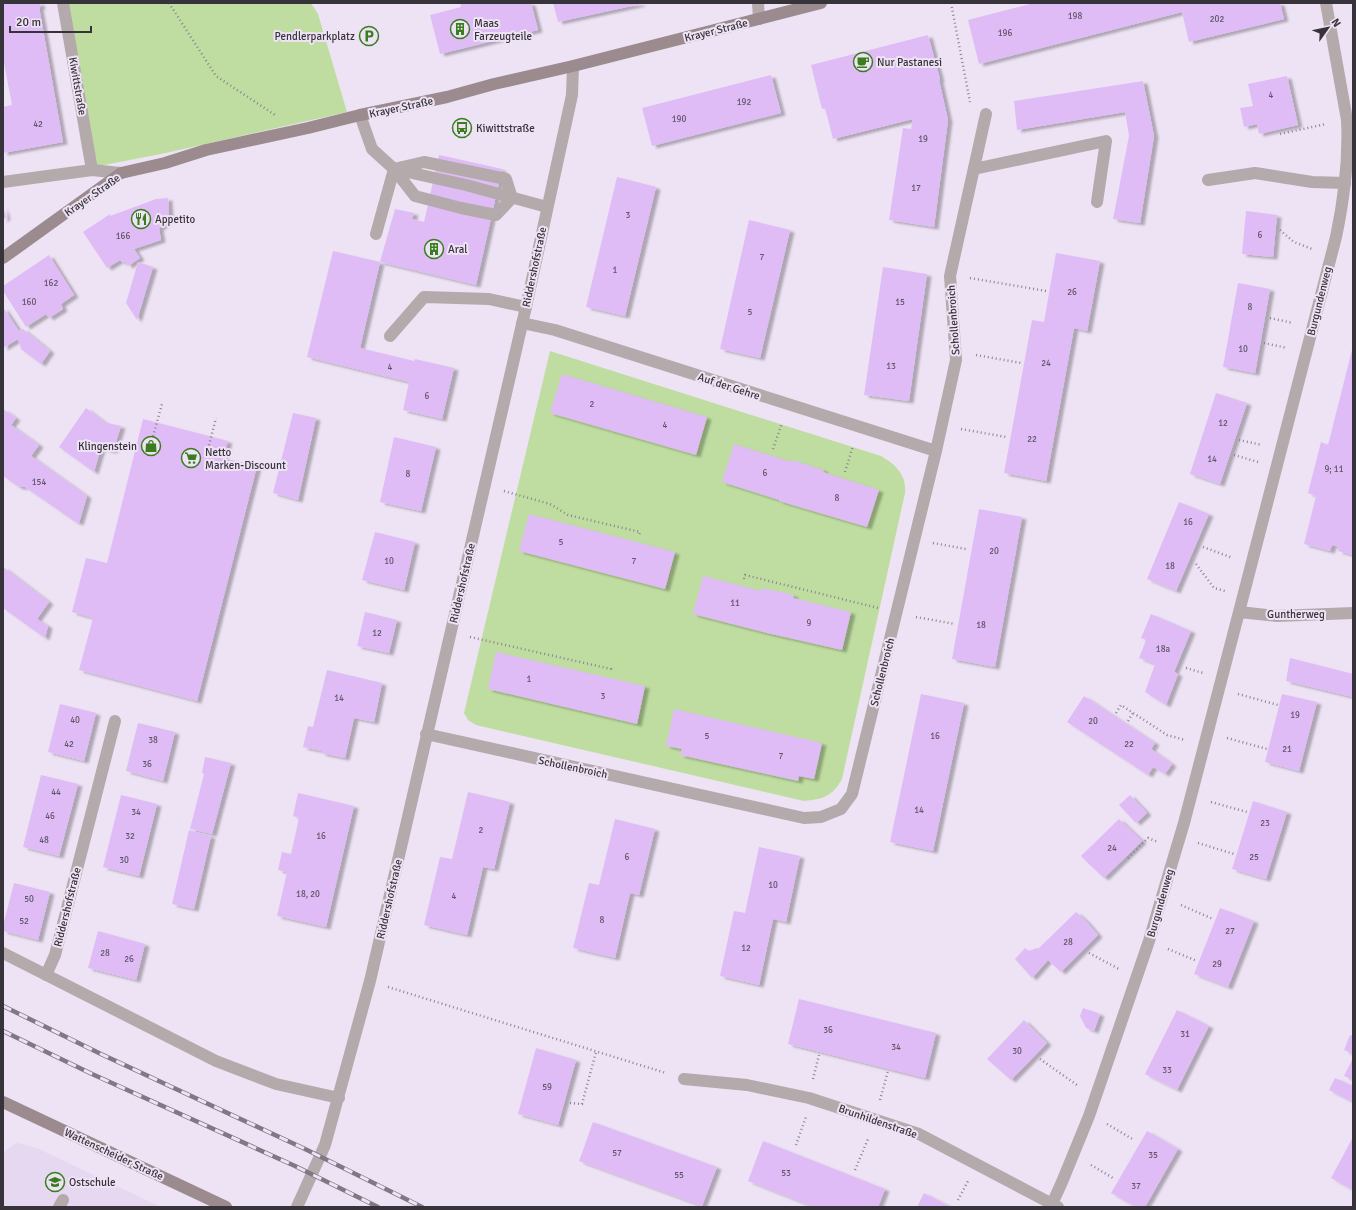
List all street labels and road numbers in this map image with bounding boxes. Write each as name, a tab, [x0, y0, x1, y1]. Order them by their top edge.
street label: Krayer Straße	[683, 16, 749, 45]
street label: Kiwittstraße	[66, 56, 89, 116]
street label: Krayer Straße	[368, 94, 434, 121]
street label: Krayer Straße	[62, 171, 123, 219]
street label: Riddershofstraße	[520, 226, 549, 308]
street label: Burgundenweg	[1305, 265, 1334, 337]
street label: Schollenbroich	[945, 284, 962, 355]
street label: Auf der Gehre	[696, 370, 762, 403]
street label: Riddershofstraße	[447, 542, 478, 624]
street label: Guntherweg	[1267, 608, 1325, 621]
street label: Schollenbroich	[868, 636, 897, 708]
street label: Schollenbroich	[537, 754, 609, 781]
street label: Riddershofstraße	[374, 858, 405, 940]
street label: Riddershofstraße	[51, 866, 84, 948]
street label: Burgundenweg	[1144, 867, 1177, 939]
street label: Brunhildenstraße	[837, 1102, 919, 1141]
street label: Wattenscheider Straße	[62, 1126, 165, 1183]

